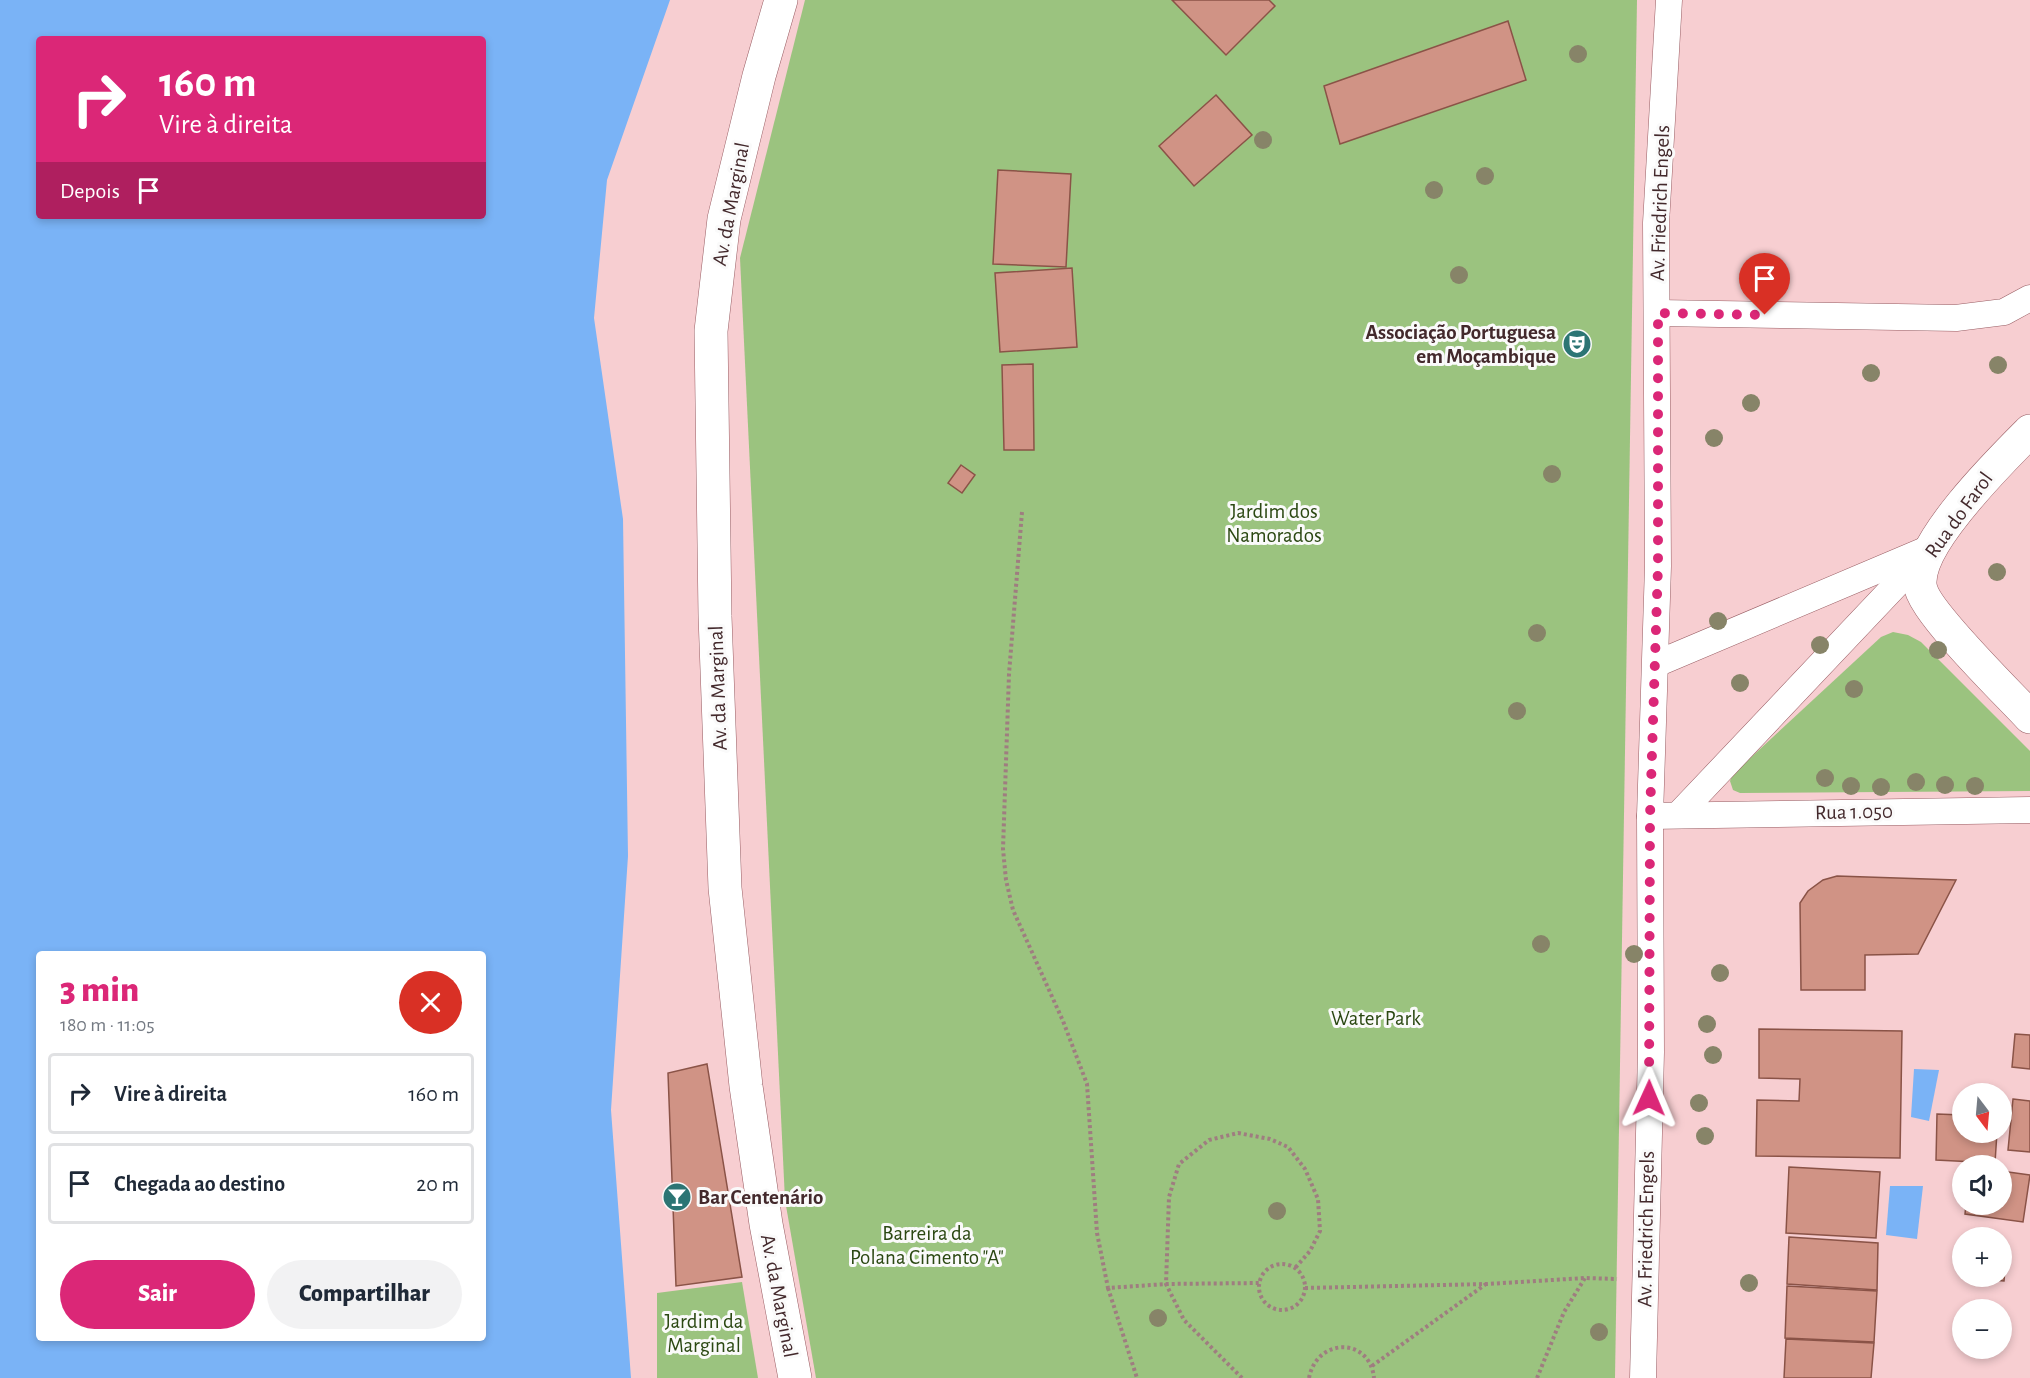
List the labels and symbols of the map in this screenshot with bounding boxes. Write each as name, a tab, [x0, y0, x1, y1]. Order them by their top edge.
street label: Av. Friedrich Engels	[1647, 125, 1673, 281]
street label: Av. da Marginal	[709, 141, 753, 267]
pin	[1739, 253, 1790, 315]
place label: Associação Portuguesa em Moçambique	[1366, 322, 1556, 367]
theatre icon: Associação Portuguesa em Moçambique	[1561, 328, 1593, 360]
street label: Rua do Farol	[1921, 468, 1997, 562]
park label: Jardim dos Namorados	[1226, 501, 1322, 546]
street label: Av. da Marginal	[705, 625, 731, 751]
street label: Rua 1.050	[1815, 801, 1893, 823]
park label: Water Park	[1331, 1008, 1421, 1029]
position arrow	[1617, 1066, 1681, 1130]
north arrow	[1952, 1083, 2012, 1143]
street label: Av. Friedrich Engels	[1634, 1151, 1658, 1307]
bar icon: Bar Centenário	[661, 1181, 693, 1213]
place label: Bar Centenário	[698, 1187, 823, 1208]
park label: Barreira da Polana Cimento "A"	[850, 1223, 1004, 1268]
street label: Av. da Marginal	[757, 1233, 801, 1359]
park label: Jardim da Marginal	[664, 1311, 744, 1356]

